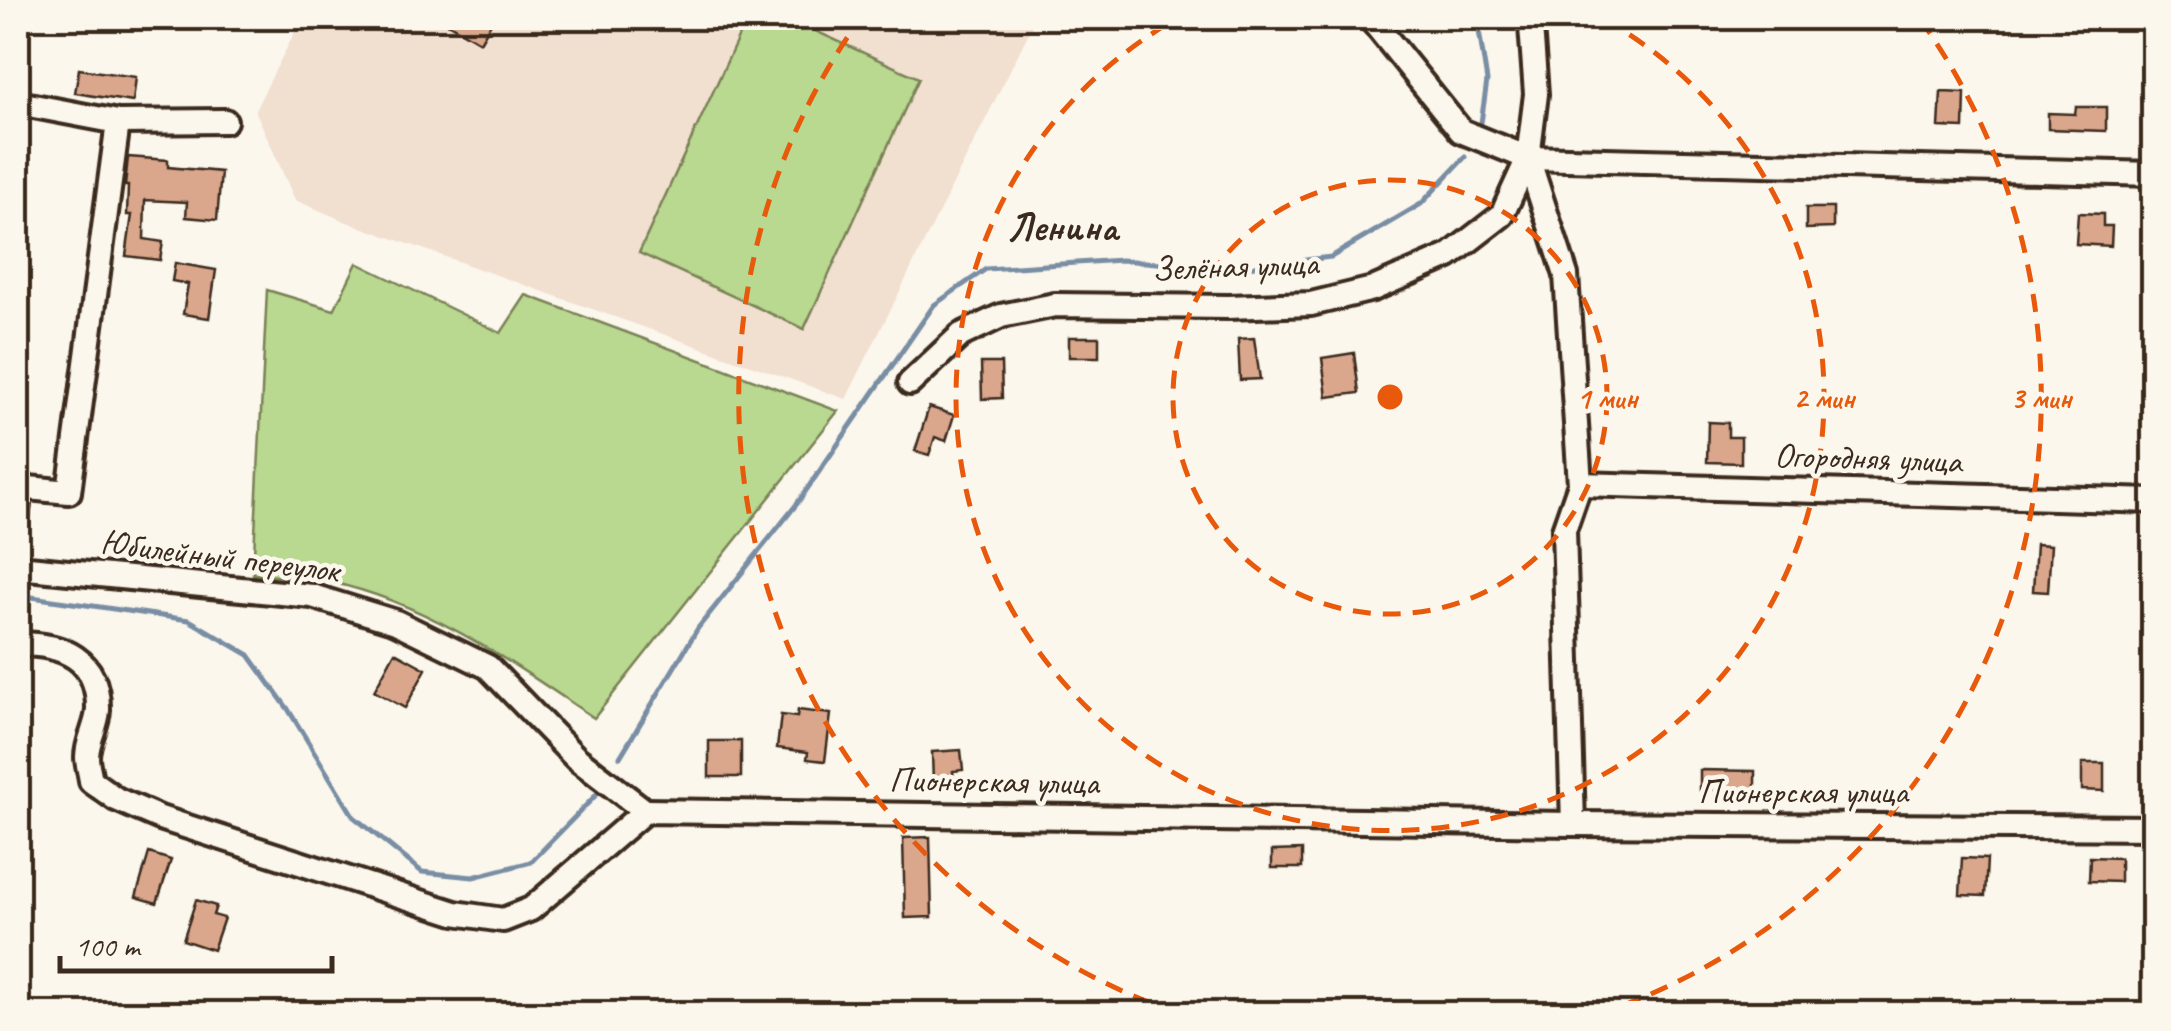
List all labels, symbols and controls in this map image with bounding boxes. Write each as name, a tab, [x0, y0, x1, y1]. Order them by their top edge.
district label: Ленина	[1007, 202, 1121, 252]
street label: Зелёная улица	[1151, 241, 1321, 291]
centre of rings	[1372, 379, 1408, 415]
text: 1 мин	[1577, 379, 1639, 417]
text: 2 мин	[1794, 379, 1856, 417]
text: 3 мин	[2011, 379, 2073, 417]
street label: Огородняя улица	[1774, 432, 1965, 484]
street label: Юбилейный переулок	[99, 519, 345, 593]
street label: Пионерская улица	[889, 757, 1101, 805]
street label: Пионерская улица	[1698, 769, 1910, 814]
scale bar	[60, 911, 332, 973]
text: 100 m	[75, 927, 142, 965]

